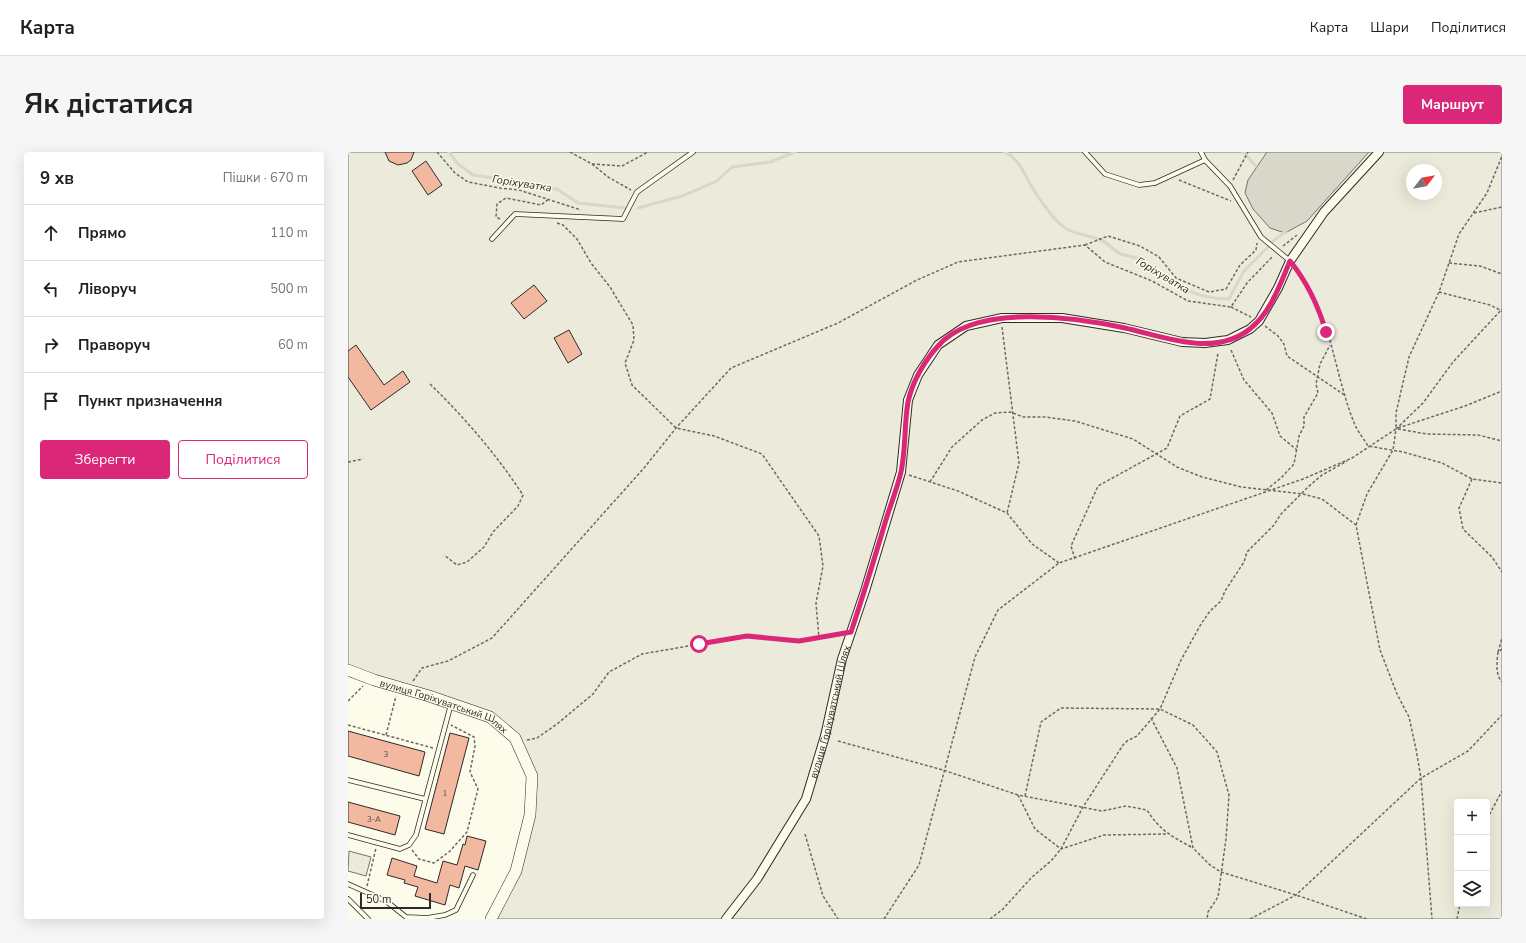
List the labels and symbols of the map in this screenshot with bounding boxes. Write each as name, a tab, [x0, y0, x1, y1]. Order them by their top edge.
north arrow	[1406, 164, 1442, 200]
water label: Горіхуватка	[491, 171, 553, 196]
water label: Горіхуватка	[1133, 254, 1192, 297]
route end	[1317, 323, 1335, 341]
route start	[690, 635, 708, 653]
street label: вулиця Горіхуватський Шлях	[807, 643, 854, 780]
street label: вулиця Горіхуватський Шлях	[378, 676, 511, 738]
house number: 3	[384, 749, 389, 760]
house number: 1	[443, 788, 448, 799]
house number: 3-А	[367, 814, 381, 825]
scale bar	[360, 891, 431, 910]

